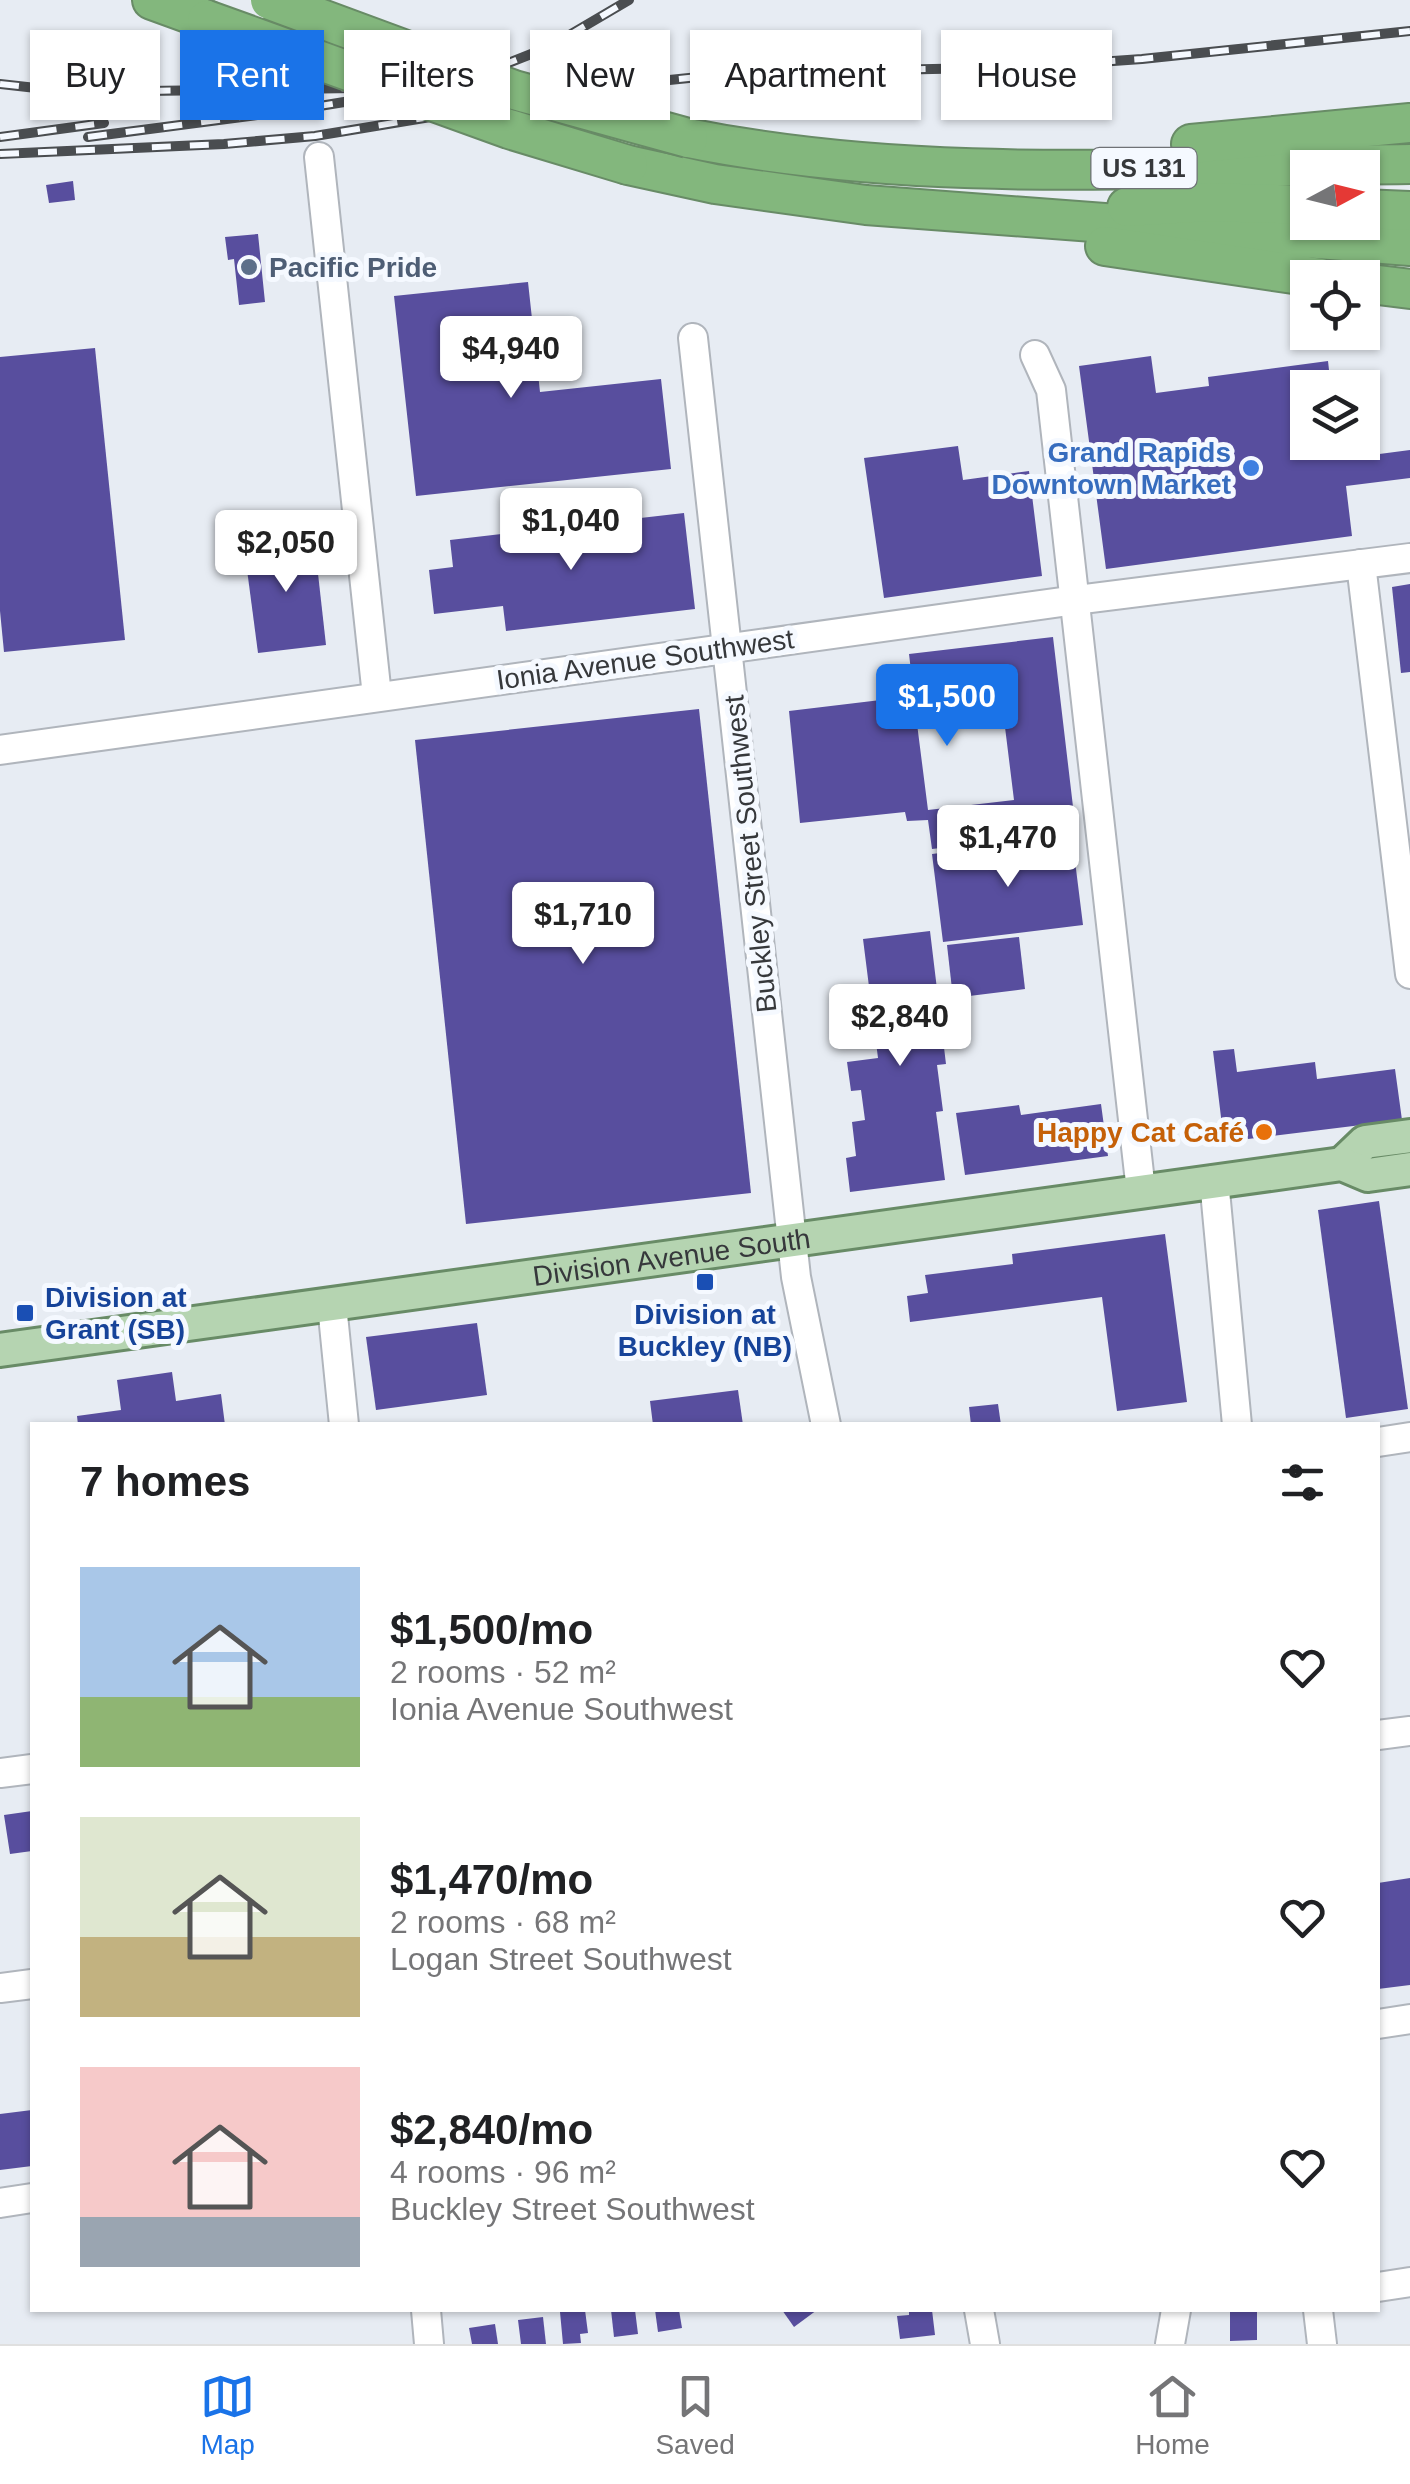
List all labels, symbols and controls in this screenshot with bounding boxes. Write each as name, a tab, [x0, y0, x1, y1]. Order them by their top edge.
chip: Buy	[30, 30, 160, 120]
chip: Rent	[180, 30, 324, 120]
chip: Filters	[344, 30, 510, 120]
chip: New	[530, 30, 670, 120]
chip: Apartment	[690, 30, 921, 120]
chip: House	[941, 30, 1112, 120]
road number: US 131	[1092, 148, 1196, 188]
north arrow	[1290, 150, 1380, 240]
map controls	[1290, 150, 1380, 460]
place label: Pacific Pride	[269, 252, 437, 283]
marker: Pacific Pride	[238, 256, 260, 278]
button: locate	[1290, 260, 1380, 350]
pin: $4,940	[430, 316, 592, 401]
text: $4,940	[462, 330, 560, 366]
button: layers	[1290, 370, 1380, 460]
place label: Grand Rapids Downtown Market	[991, 437, 1231, 500]
marker: Grand Rapids Downtown Market	[1240, 457, 1262, 479]
pin: $1,040	[490, 488, 652, 573]
text: $1,040	[522, 502, 620, 538]
pin: $2,050	[205, 510, 367, 595]
text: $2,050	[237, 524, 335, 560]
street label: Ionia Avenue Southwest	[494, 623, 796, 696]
pin: $1,500	[866, 664, 1028, 749]
text: $1,500	[898, 678, 996, 714]
street label: Buckley Street Southwest	[718, 693, 783, 1014]
pin: $1,470	[927, 805, 1089, 890]
text: $1,470	[959, 819, 1057, 855]
pin: $1,710	[502, 882, 664, 967]
text: $1,710	[534, 896, 632, 932]
pin: $2,840	[819, 984, 981, 1069]
text: $2,840	[851, 998, 949, 1034]
place label: Happy Cat Café	[1037, 1117, 1244, 1148]
marker: Happy Cat Café	[1253, 1121, 1275, 1143]
street label: Division Avenue South	[531, 1223, 812, 1292]
marker: Division at Buckley (NB)	[694, 1271, 716, 1293]
place label: Division at Grant (SB)	[45, 1282, 187, 1345]
place label: Division at Buckley (NB)	[618, 1299, 792, 1362]
marker: Division at Grant (SB)	[14, 1302, 36, 1324]
icon: filters	[1275, 1455, 1330, 1510]
text: 7 homes	[80, 1458, 250, 1505]
text: $1,500/mo	[390, 1606, 593, 1653]
icon: home	[160, 1607, 280, 1727]
icon: heart	[1275, 1640, 1330, 1695]
text: 2 rooms · 52 m²	[390, 1654, 616, 1690]
text: Ionia Avenue Southwest	[390, 1691, 733, 1727]
text: $1,470/mo	[390, 1856, 593, 1903]
icon: home	[160, 1857, 280, 1977]
icon: heart	[1275, 1890, 1330, 1945]
text: 2 rooms · 68 m²	[390, 1904, 616, 1940]
text: Logan Street Southwest	[390, 1941, 732, 1977]
text: $2,840/mo	[390, 2106, 593, 2153]
icon: home	[160, 2107, 280, 2227]
icon: heart	[1275, 2140, 1330, 2195]
text: 4 rooms · 96 m²	[390, 2154, 616, 2190]
text: Buckley Street Southwest	[390, 2191, 755, 2227]
tab: Map	[200, 2369, 255, 2461]
tab: Saved	[655, 2369, 735, 2461]
tab: Home	[1135, 2369, 1210, 2461]

